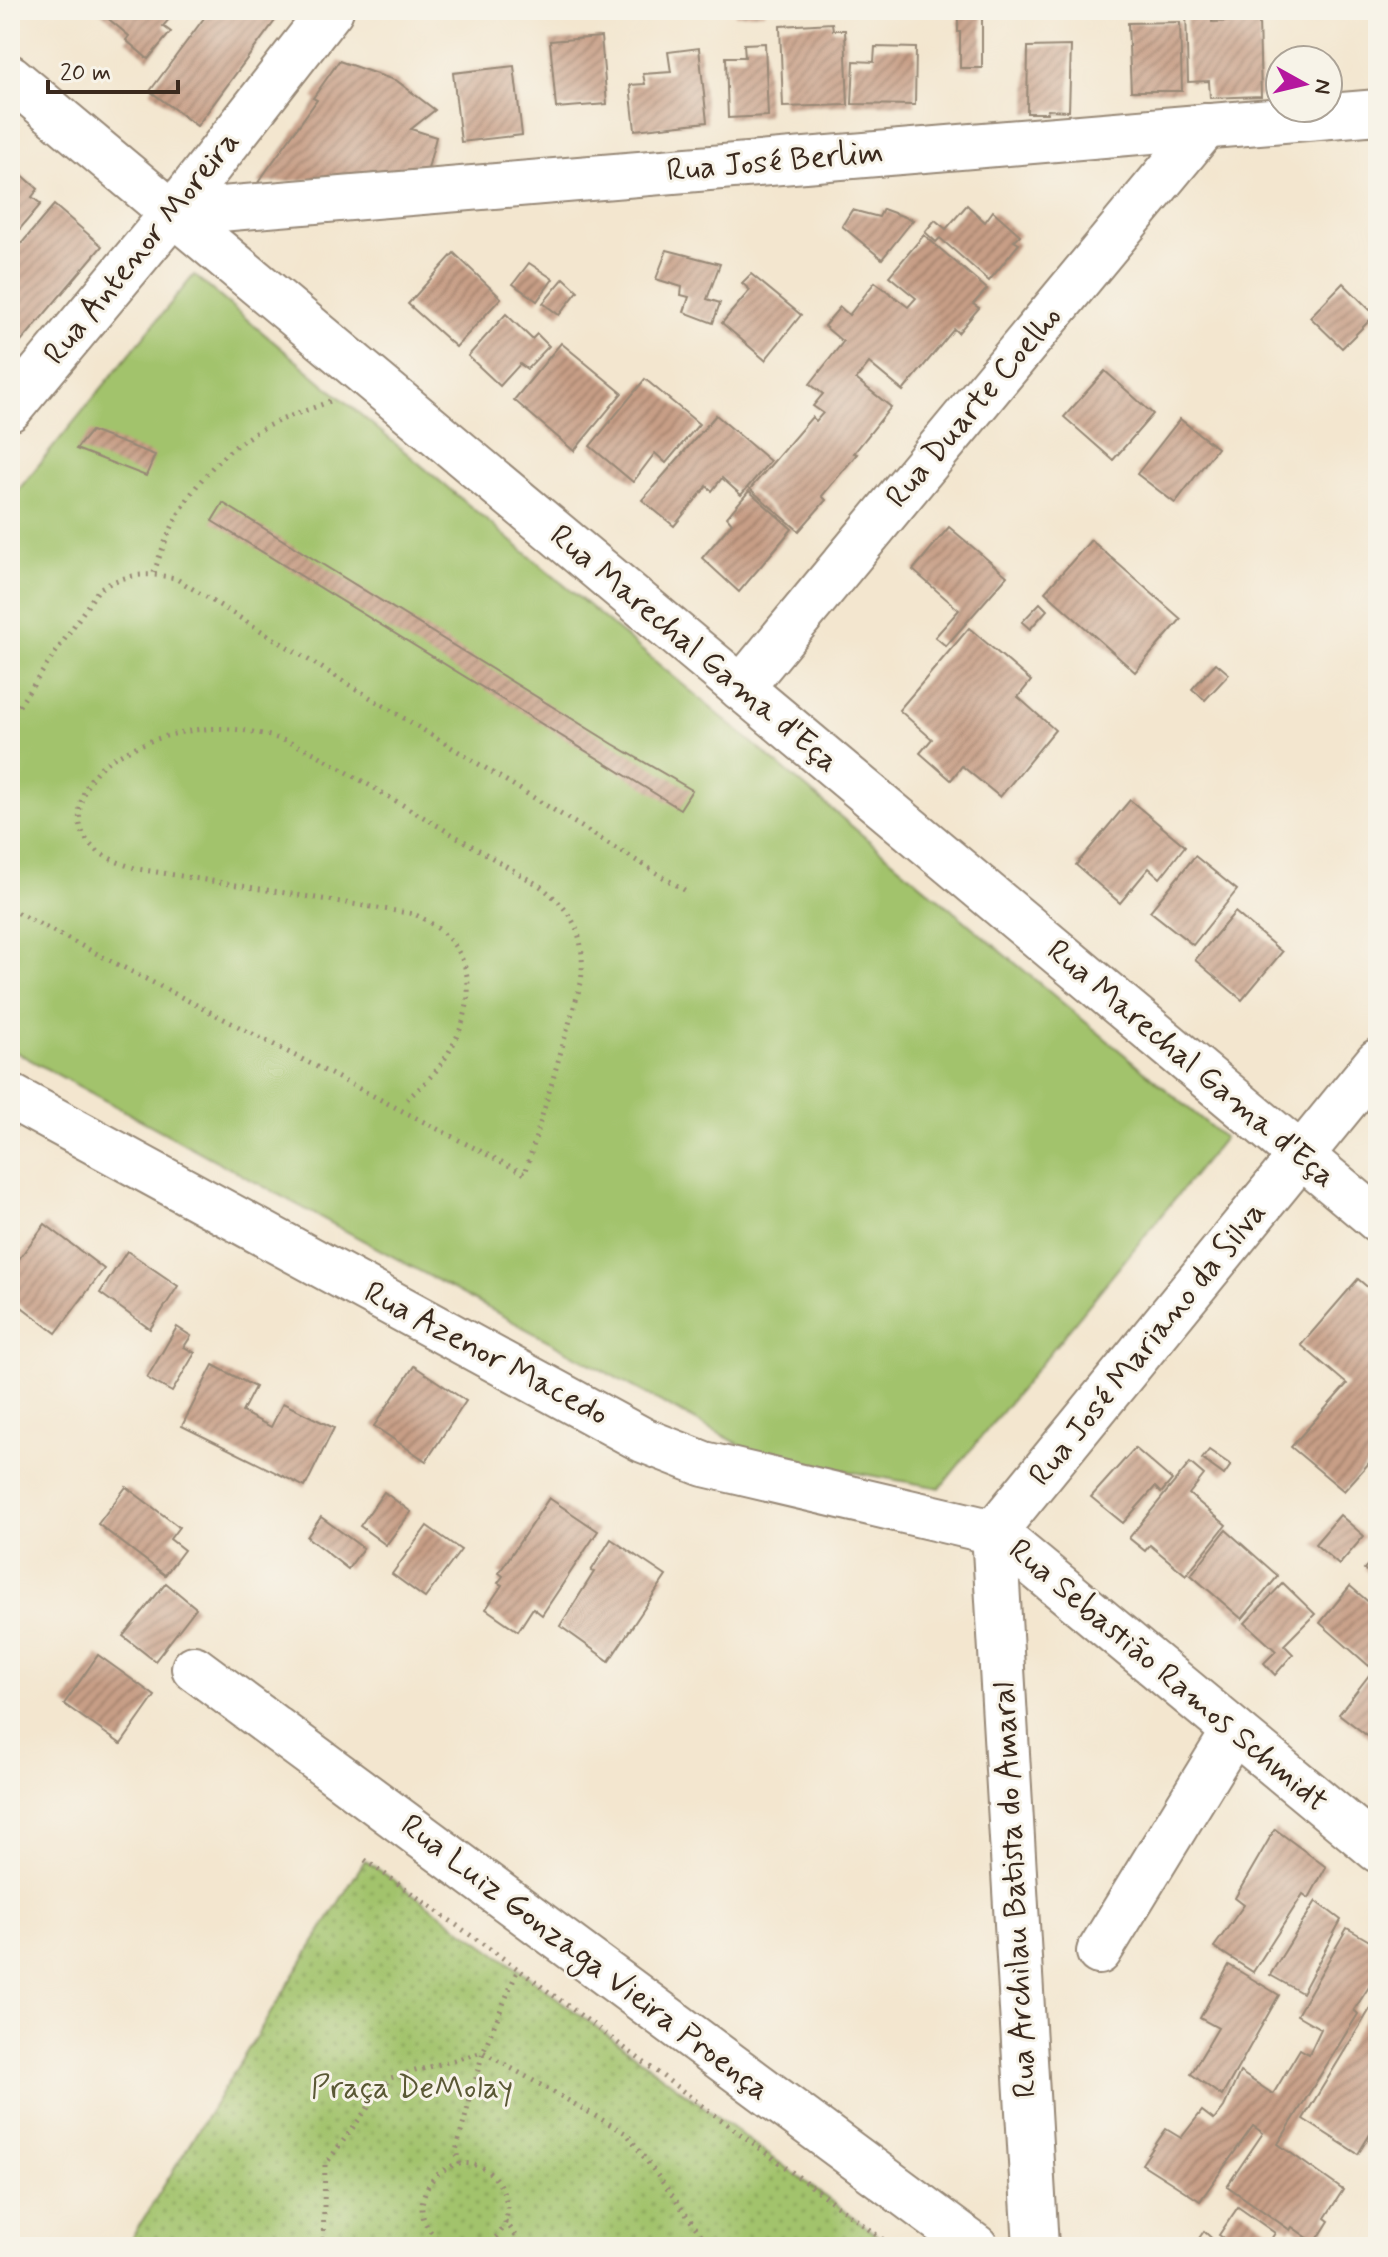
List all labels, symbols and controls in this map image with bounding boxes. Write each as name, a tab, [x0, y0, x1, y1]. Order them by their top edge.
scale bar	[48, 44, 178, 94]
north arrow	[1264, 44, 1344, 124]
text: 20 m	[60, 58, 111, 89]
text: N	[1307, 77, 1337, 96]
street label: Rua Antenor Moreira	[34, 122, 250, 374]
street label: Rua José Berlim	[665, 132, 885, 192]
street label: Rua Duarte Coelho	[877, 297, 1071, 517]
street label: Rua Marechal Gama d'Eça	[541, 516, 847, 782]
street label: Rua Marechal Gama d'Eça	[1038, 931, 1344, 1197]
street label: Rua José Mariano da Silva	[1020, 1193, 1276, 1495]
street label: Rua Azenor Macedo	[357, 1272, 615, 1436]
street label: Rua Sebastião Ramos Schmidt	[999, 1530, 1337, 1822]
street label: Rua Archilau Batista do Amaral	[983, 1681, 1047, 2099]
street label: Rua Luiz Gonzaga Vieira Proença	[391, 1805, 778, 2112]
park label: Praça DeMolay	[311, 2067, 513, 2109]

